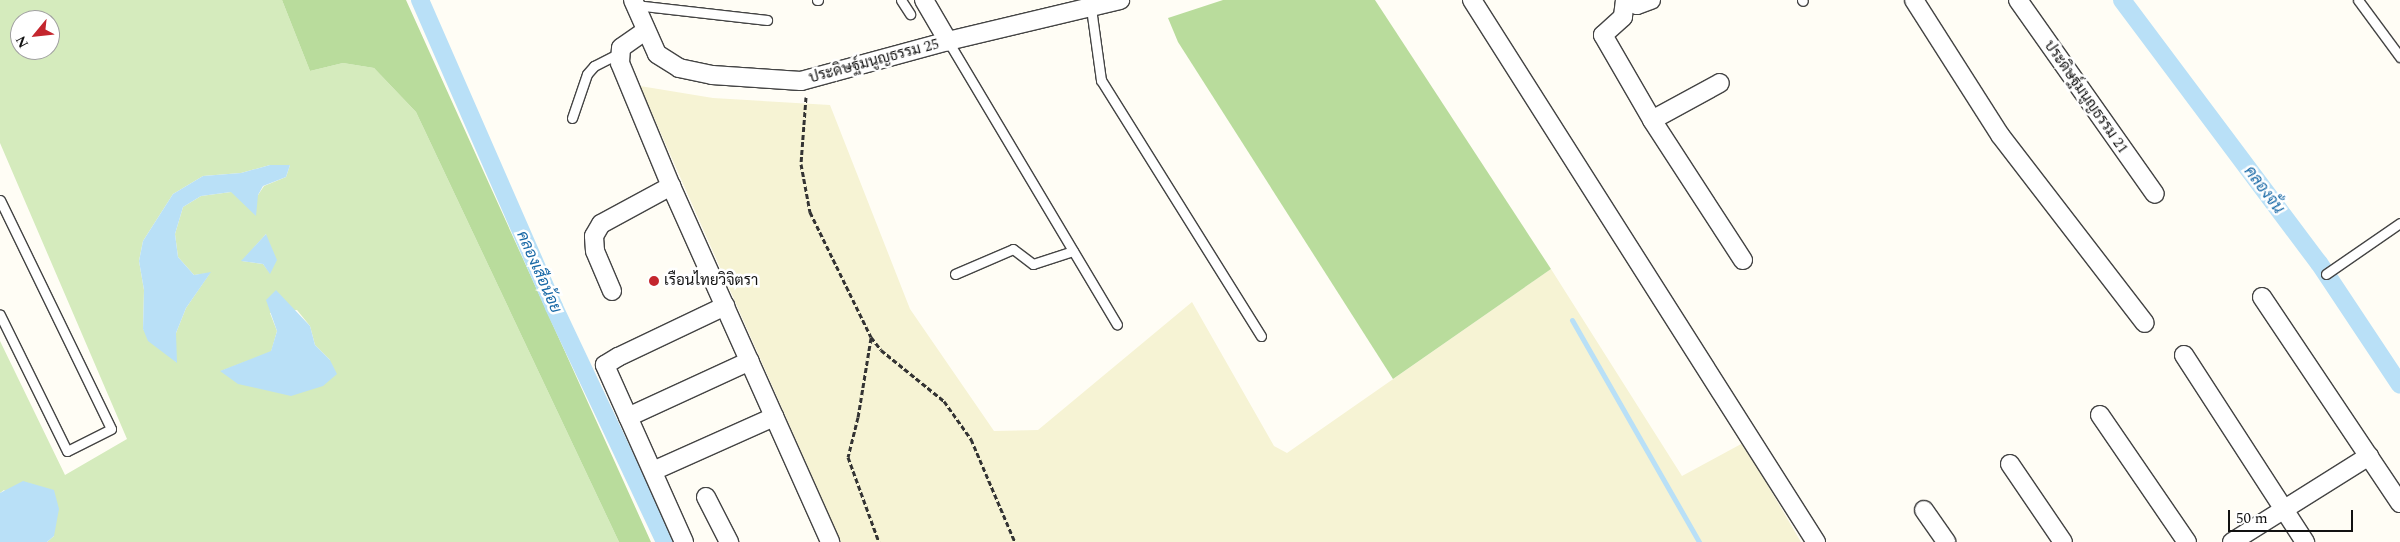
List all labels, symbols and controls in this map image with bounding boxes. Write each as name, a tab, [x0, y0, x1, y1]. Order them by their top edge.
north arrow	[10, 10, 60, 60]
text: N	[10, 32, 34, 52]
street label: ประดิษฐ์มนูญธรรม 25	[807, 35, 941, 87]
street label: ประดิษฐ์มนูญธรรม 21	[2040, 37, 2132, 157]
water label: คลองจั่น	[2240, 162, 2288, 218]
water label: คลองเสือน้อย	[512, 228, 566, 316]
place label: เรือนไทยวิจิตรา	[664, 272, 758, 290]
marker: เรือนไทยวิจิตรา	[648, 275, 660, 287]
scale bar	[2230, 500, 2355, 532]
text: 50 m	[2236, 507, 2268, 530]

